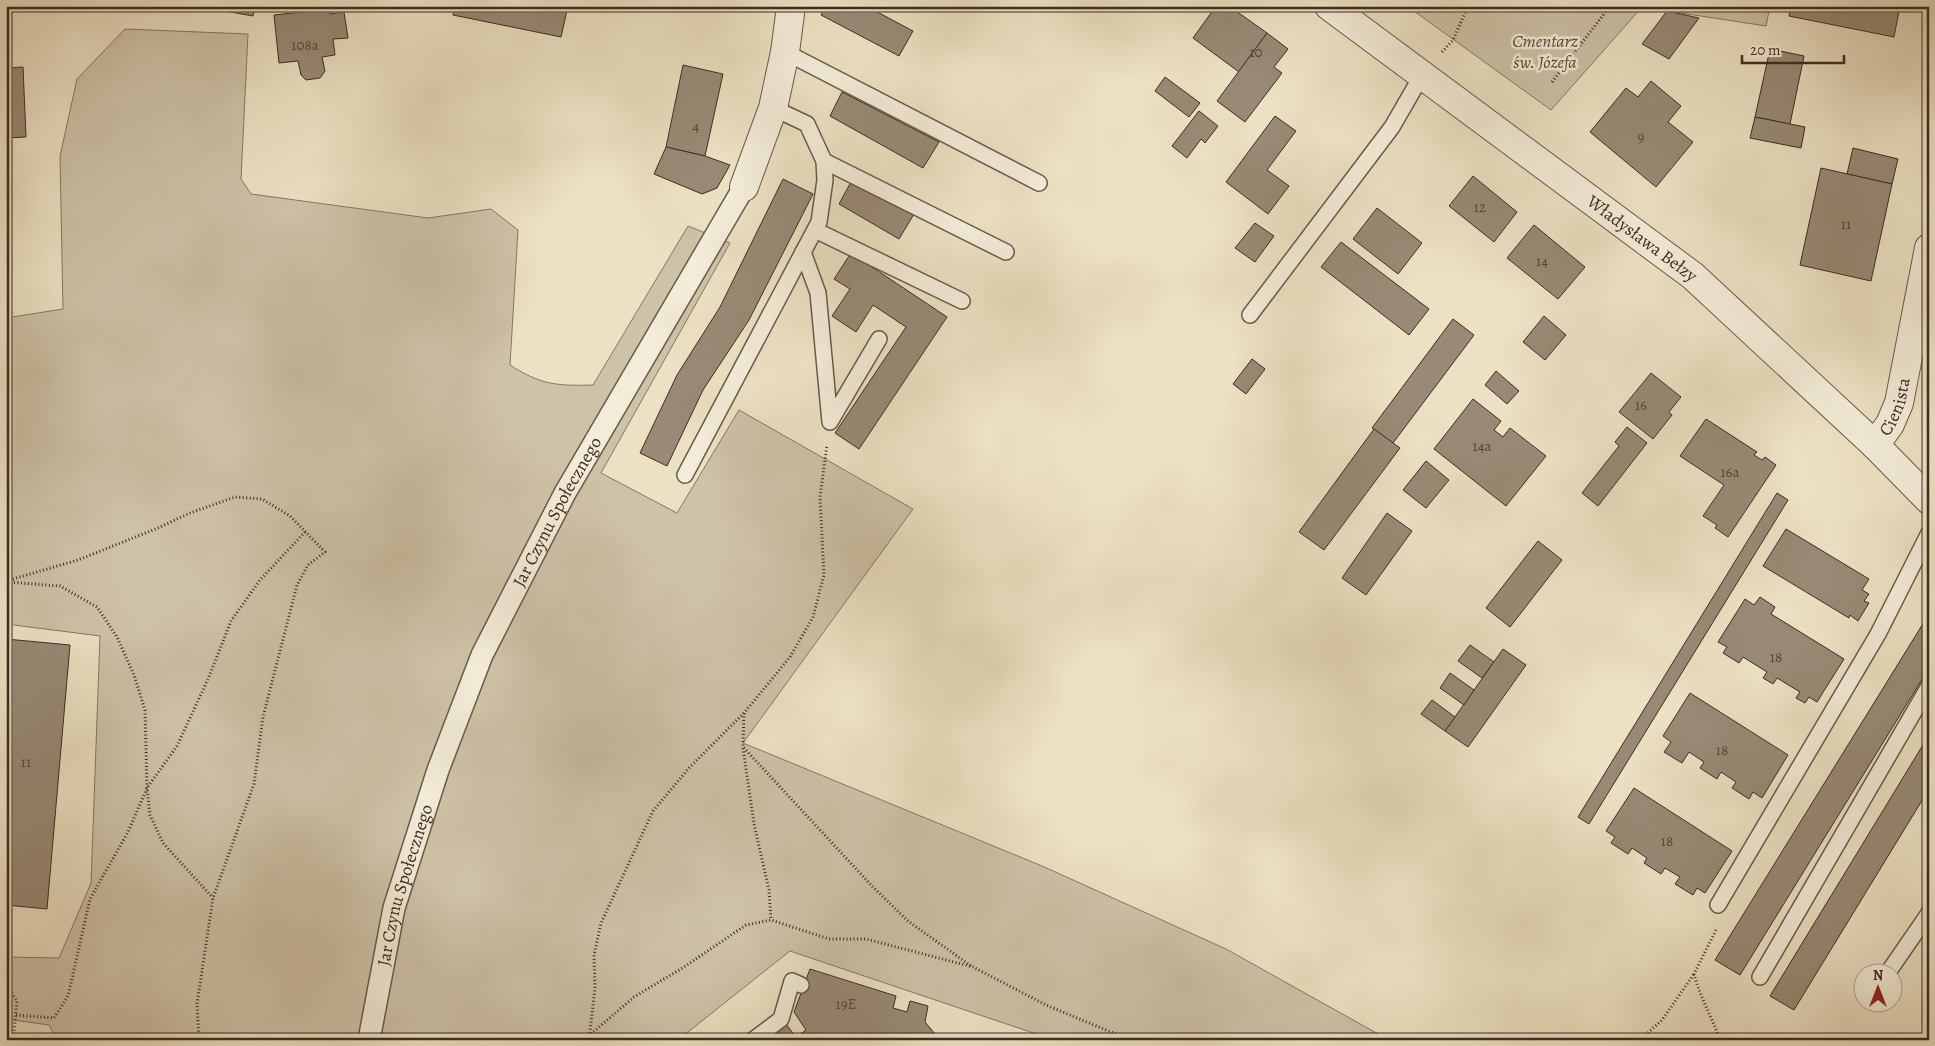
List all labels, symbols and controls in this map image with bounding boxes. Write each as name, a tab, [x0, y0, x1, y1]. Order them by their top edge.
park label: Cmentarz św. Józefa	[1512, 29, 1579, 74]
scale bar	[1742, 32, 1845, 64]
house number: 108a	[291, 35, 319, 55]
text: 20 m	[1750, 40, 1781, 60]
house number: 10	[1249, 42, 1263, 62]
house number: 4	[693, 116, 700, 136]
house number: 9	[1638, 127, 1645, 147]
street label: Władysława Bełzy	[1581, 189, 1703, 288]
house number: 12	[1474, 197, 1486, 217]
house number: 11	[1841, 214, 1851, 234]
house number: 14	[1536, 251, 1548, 271]
street label: Cienista	[1873, 375, 1916, 441]
house number: 16	[1635, 395, 1647, 415]
street label: Jar Czynu Społecznego	[507, 432, 607, 591]
house number: 14a	[1473, 436, 1491, 456]
house number: 16a	[1720, 462, 1740, 482]
house number: 18	[1770, 647, 1782, 667]
house number: 18	[1716, 740, 1728, 760]
house number: 11	[21, 752, 31, 772]
street label: Jar Czynu Społecznego	[371, 801, 438, 968]
house number: 18	[1661, 831, 1673, 851]
north arrow	[1852, 964, 1902, 1014]
text: N	[1873, 966, 1883, 985]
house number: 19E	[836, 994, 856, 1014]

